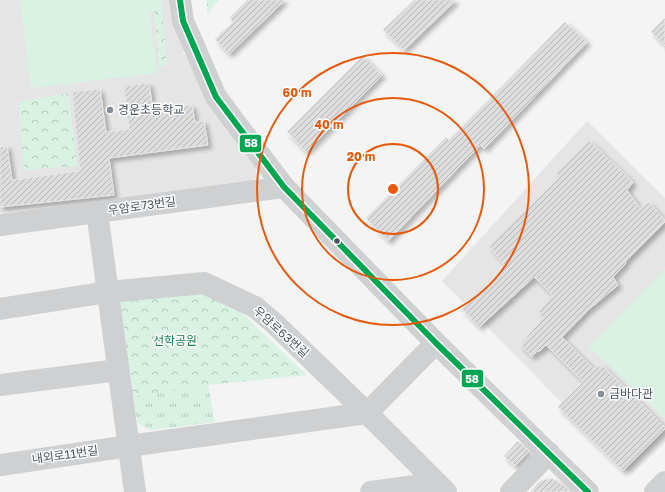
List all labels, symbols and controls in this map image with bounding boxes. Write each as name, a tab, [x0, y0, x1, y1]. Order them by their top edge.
text: 60 m	[283, 85, 311, 100]
place label: 경운초등학교	[118, 102, 184, 117]
marker: 경운초등학교	[105, 105, 115, 115]
text: 40 m	[315, 117, 343, 132]
line badge: 58	[239, 134, 262, 153]
text: 58	[244, 136, 258, 149]
text: 20 m	[347, 149, 375, 164]
centre of rings	[386, 182, 400, 196]
street label: 우암로73번길	[107, 193, 177, 218]
unlabelled marker	[332, 236, 342, 246]
street label: 우암로63번길	[250, 303, 312, 360]
park label: 선학공원	[153, 333, 197, 348]
line badge: 58	[461, 369, 484, 388]
text: 58	[465, 372, 479, 385]
place label: 금바다관	[609, 386, 653, 401]
marker: 금바다관	[596, 389, 606, 399]
street label: 내외로11번길	[31, 442, 99, 467]

